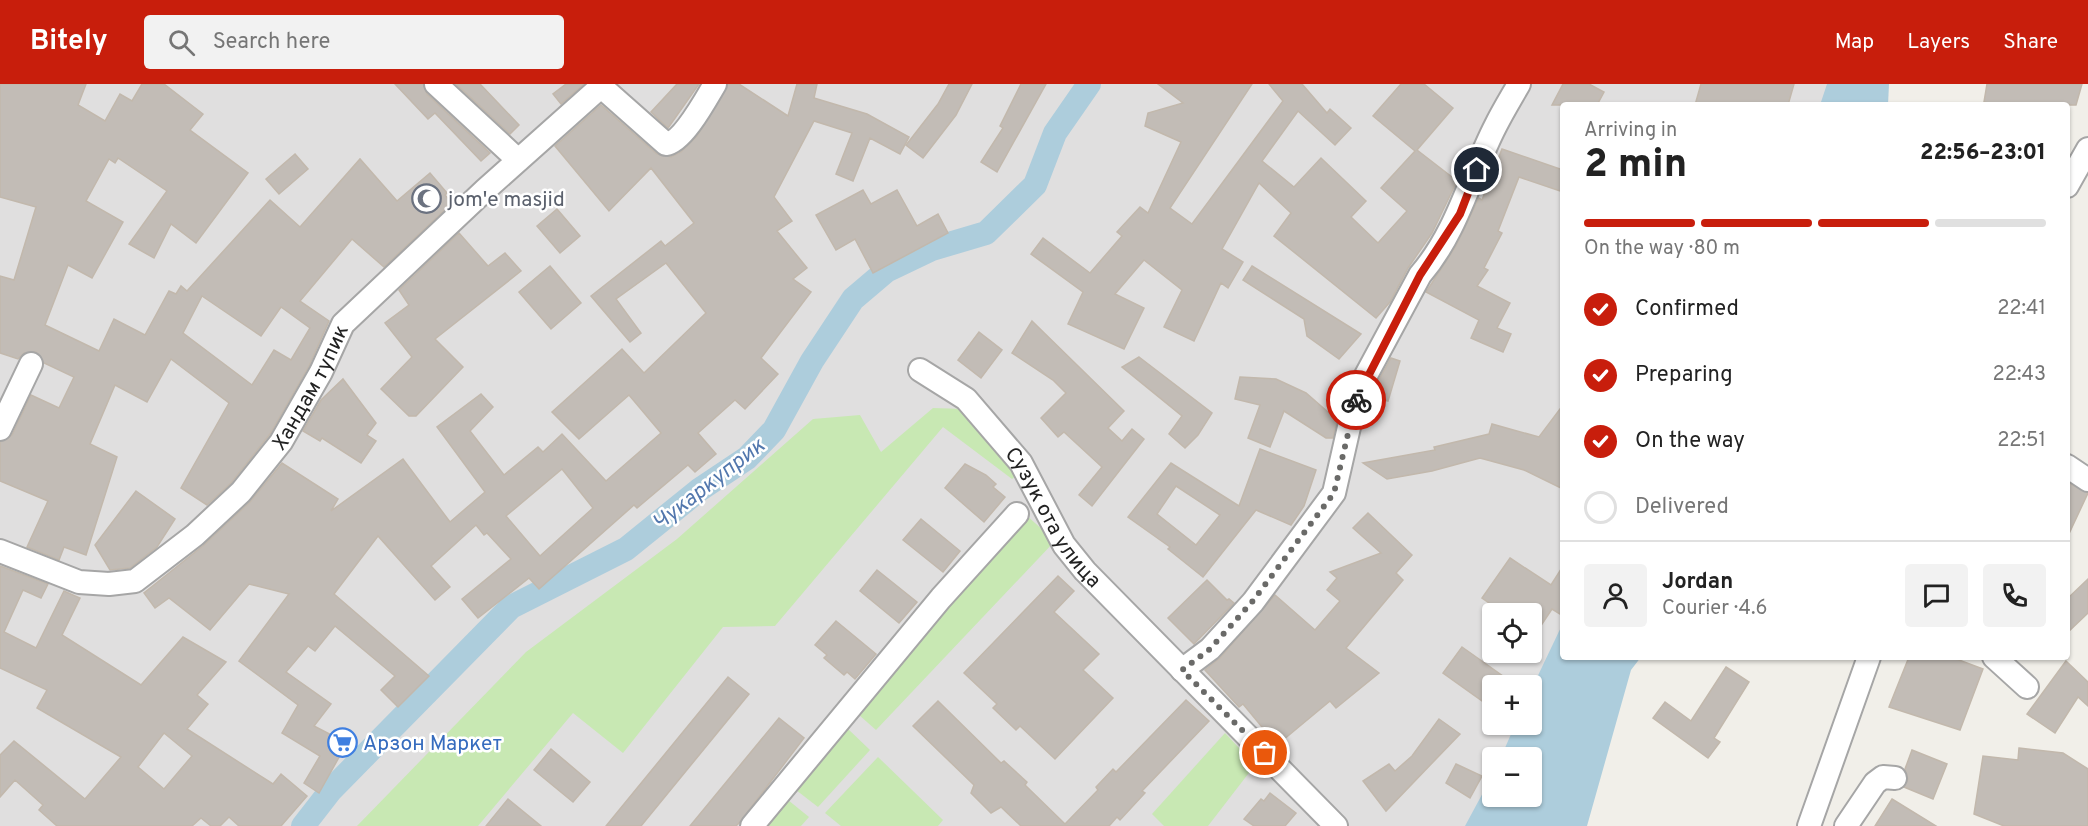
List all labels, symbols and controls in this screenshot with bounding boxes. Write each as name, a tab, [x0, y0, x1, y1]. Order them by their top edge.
search box	[144, 15, 564, 69]
text: Bitely	[30, 24, 108, 60]
icon: search	[165, 26, 198, 59]
text: Search here	[213, 29, 330, 56]
text: Map	[1835, 29, 1874, 56]
text: Layers	[1907, 29, 1970, 56]
text: Share	[2003, 29, 2058, 56]
text: Arriving in	[1584, 118, 1677, 144]
text: 22:56–23:01	[1920, 140, 2046, 167]
text: 2 min	[1584, 142, 1687, 191]
pin	[1451, 144, 1502, 195]
icon: home	[1460, 153, 1493, 186]
mosque icon: jom'e masjid	[411, 183, 443, 215]
place label: jom'e masjid	[447, 187, 565, 214]
text: On the way · 80 m	[1584, 236, 1740, 262]
icon: check	[1584, 293, 1617, 326]
text: Confirmed	[1635, 296, 1739, 323]
text: 22:41	[1997, 296, 2046, 322]
street label: Хандам тупик	[267, 321, 356, 457]
icon: check	[1584, 359, 1617, 392]
text: Preparing	[1635, 362, 1733, 389]
text: 22:43	[1993, 362, 2046, 388]
courier	[1326, 370, 1386, 430]
icon: bike	[1340, 384, 1373, 417]
icon: check	[1584, 425, 1617, 458]
text: On the way	[1635, 428, 1745, 455]
text: 22:51	[1997, 428, 2046, 454]
water label: Чукаркуприк	[648, 432, 771, 537]
street label: Сузук ота улица	[998, 442, 1106, 594]
text: Delivered	[1635, 494, 1729, 521]
button: person	[1584, 564, 1647, 627]
button: chat	[1905, 564, 1968, 627]
button: phone	[1983, 564, 2046, 627]
text: Jordan	[1662, 569, 1733, 596]
text: Courier · 4.6	[1662, 596, 1767, 622]
map controls	[1482, 603, 1542, 807]
button: locate	[1482, 603, 1542, 663]
button: +	[1482, 675, 1542, 735]
supermarket icon: Арзон Маркет	[326, 727, 358, 759]
pin	[1239, 727, 1290, 778]
place label: Арзон Маркет	[363, 731, 502, 758]
icon: bag	[1248, 736, 1281, 769]
button: −	[1482, 747, 1542, 807]

